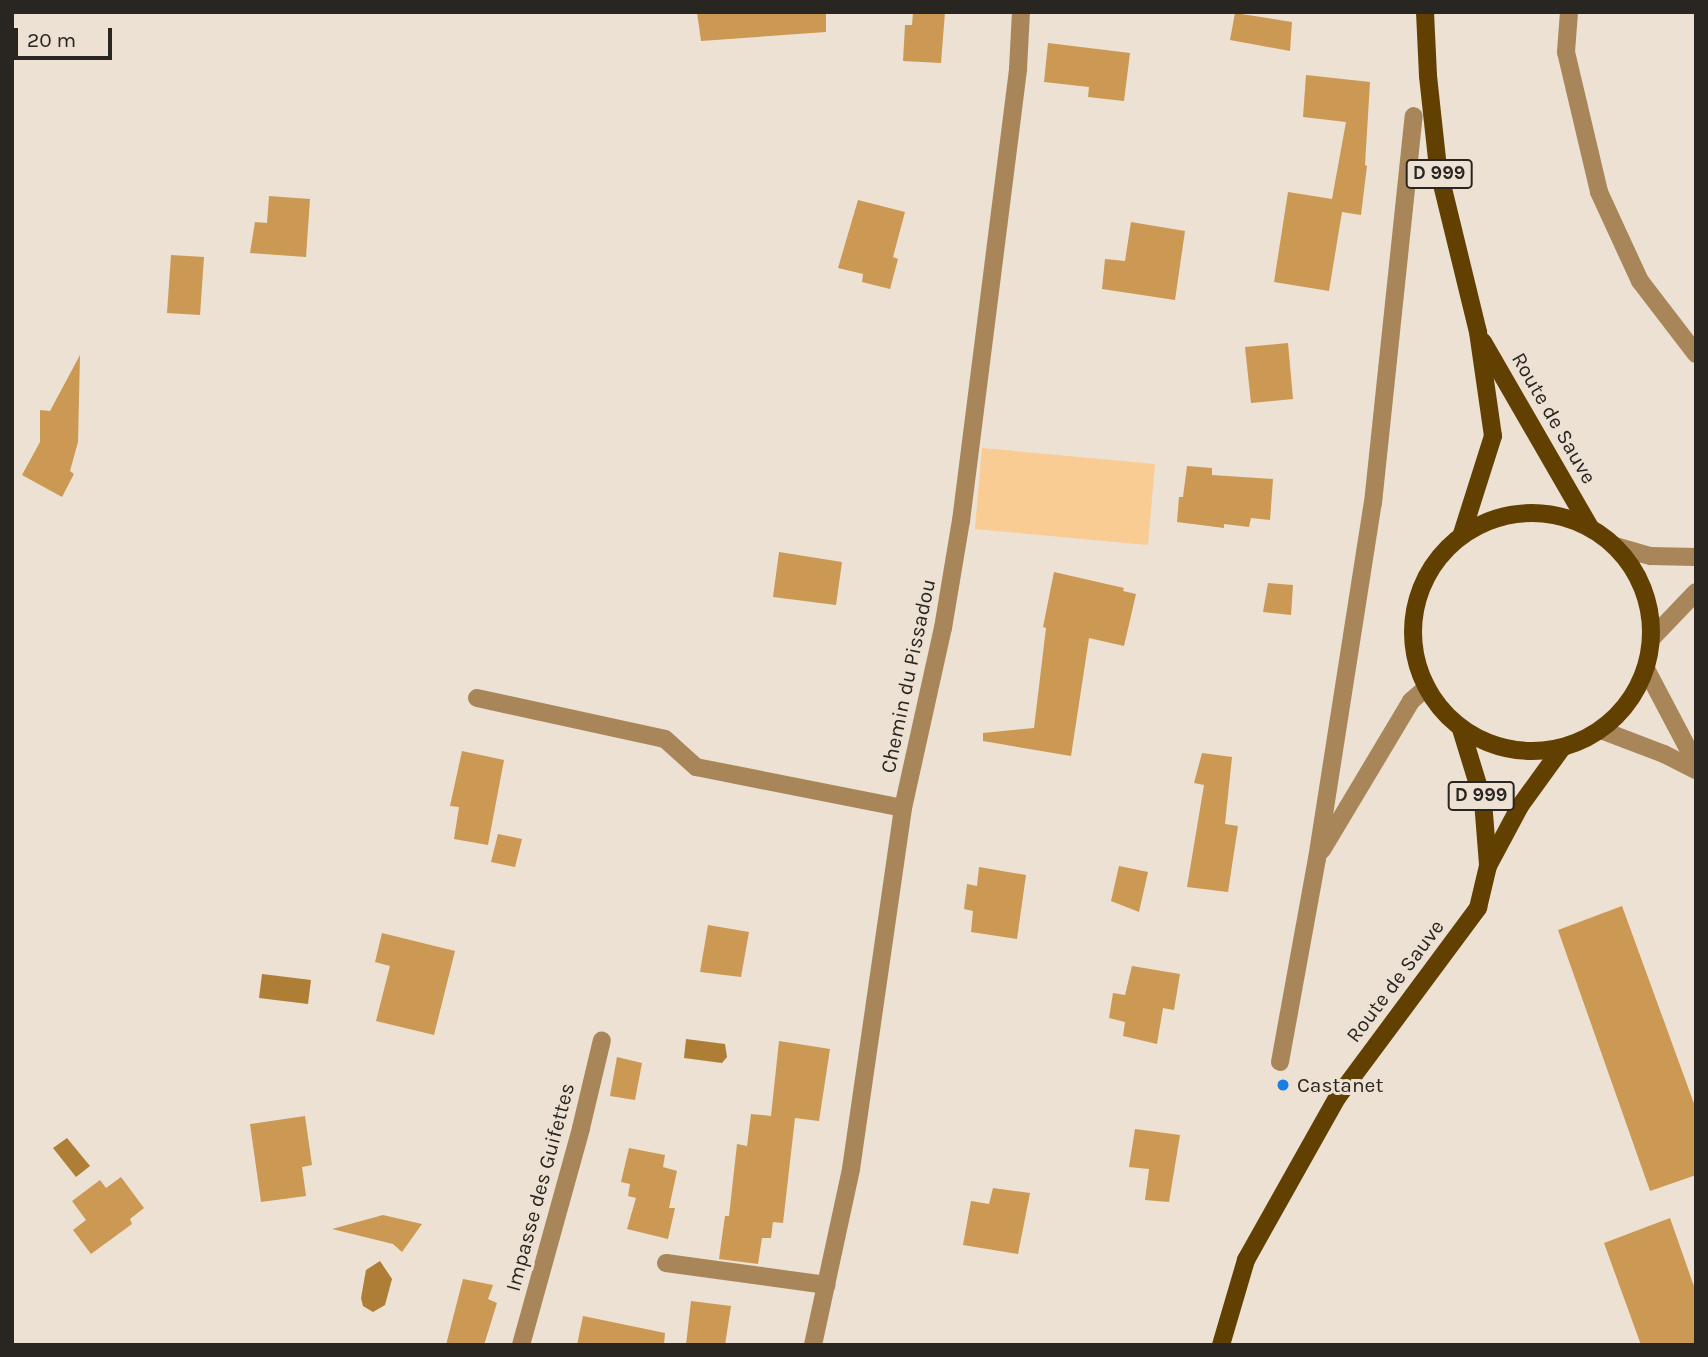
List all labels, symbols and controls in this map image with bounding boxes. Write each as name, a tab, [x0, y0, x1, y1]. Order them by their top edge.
scale bar	[18, 14, 116, 58]
text: 20 m	[27, 28, 76, 52]
road number: D 999	[1404, 158, 1474, 190]
street label: Route de Sauve	[1506, 348, 1602, 488]
street label: Chemin du Pissadou	[875, 576, 941, 776]
road number: D 999	[1446, 780, 1516, 811]
street label: Route de Sauve	[1341, 915, 1449, 1047]
place label: Castanet	[1297, 1072, 1383, 1098]
marker: Castanet	[1275, 1077, 1291, 1093]
street label: Impasse des Guifettes	[500, 1080, 580, 1294]

